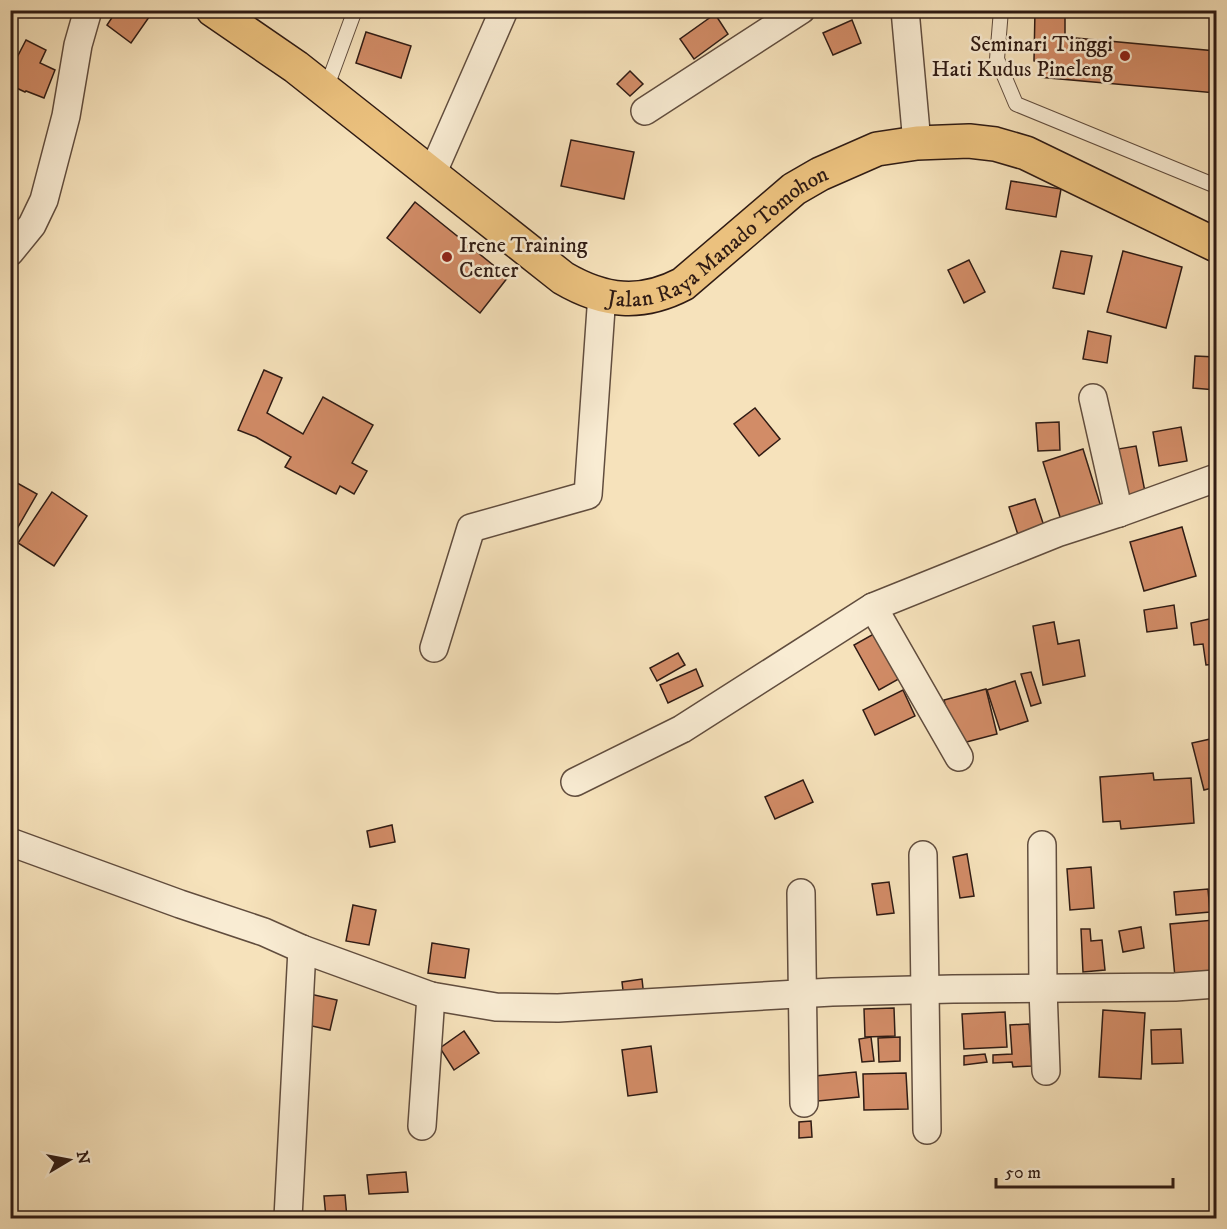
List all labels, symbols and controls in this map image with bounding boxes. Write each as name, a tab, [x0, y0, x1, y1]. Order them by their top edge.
place label: Seminari Tinggi Hati Kudus Pineleng	[931, 31, 1113, 83]
marker: Seminari Tinggi Hati Kudus Pineleng	[1118, 49, 1132, 63]
street label: Jalan Raya Manado Tomohon	[603, 160, 833, 313]
place label: Irene Training Center	[459, 232, 588, 284]
marker: Irene Training Center	[440, 250, 454, 264]
north arrow	[39, 1130, 99, 1190]
text: N	[72, 1149, 94, 1166]
scale bar	[996, 1151, 1173, 1189]
text: 50 m	[1005, 1162, 1041, 1184]

